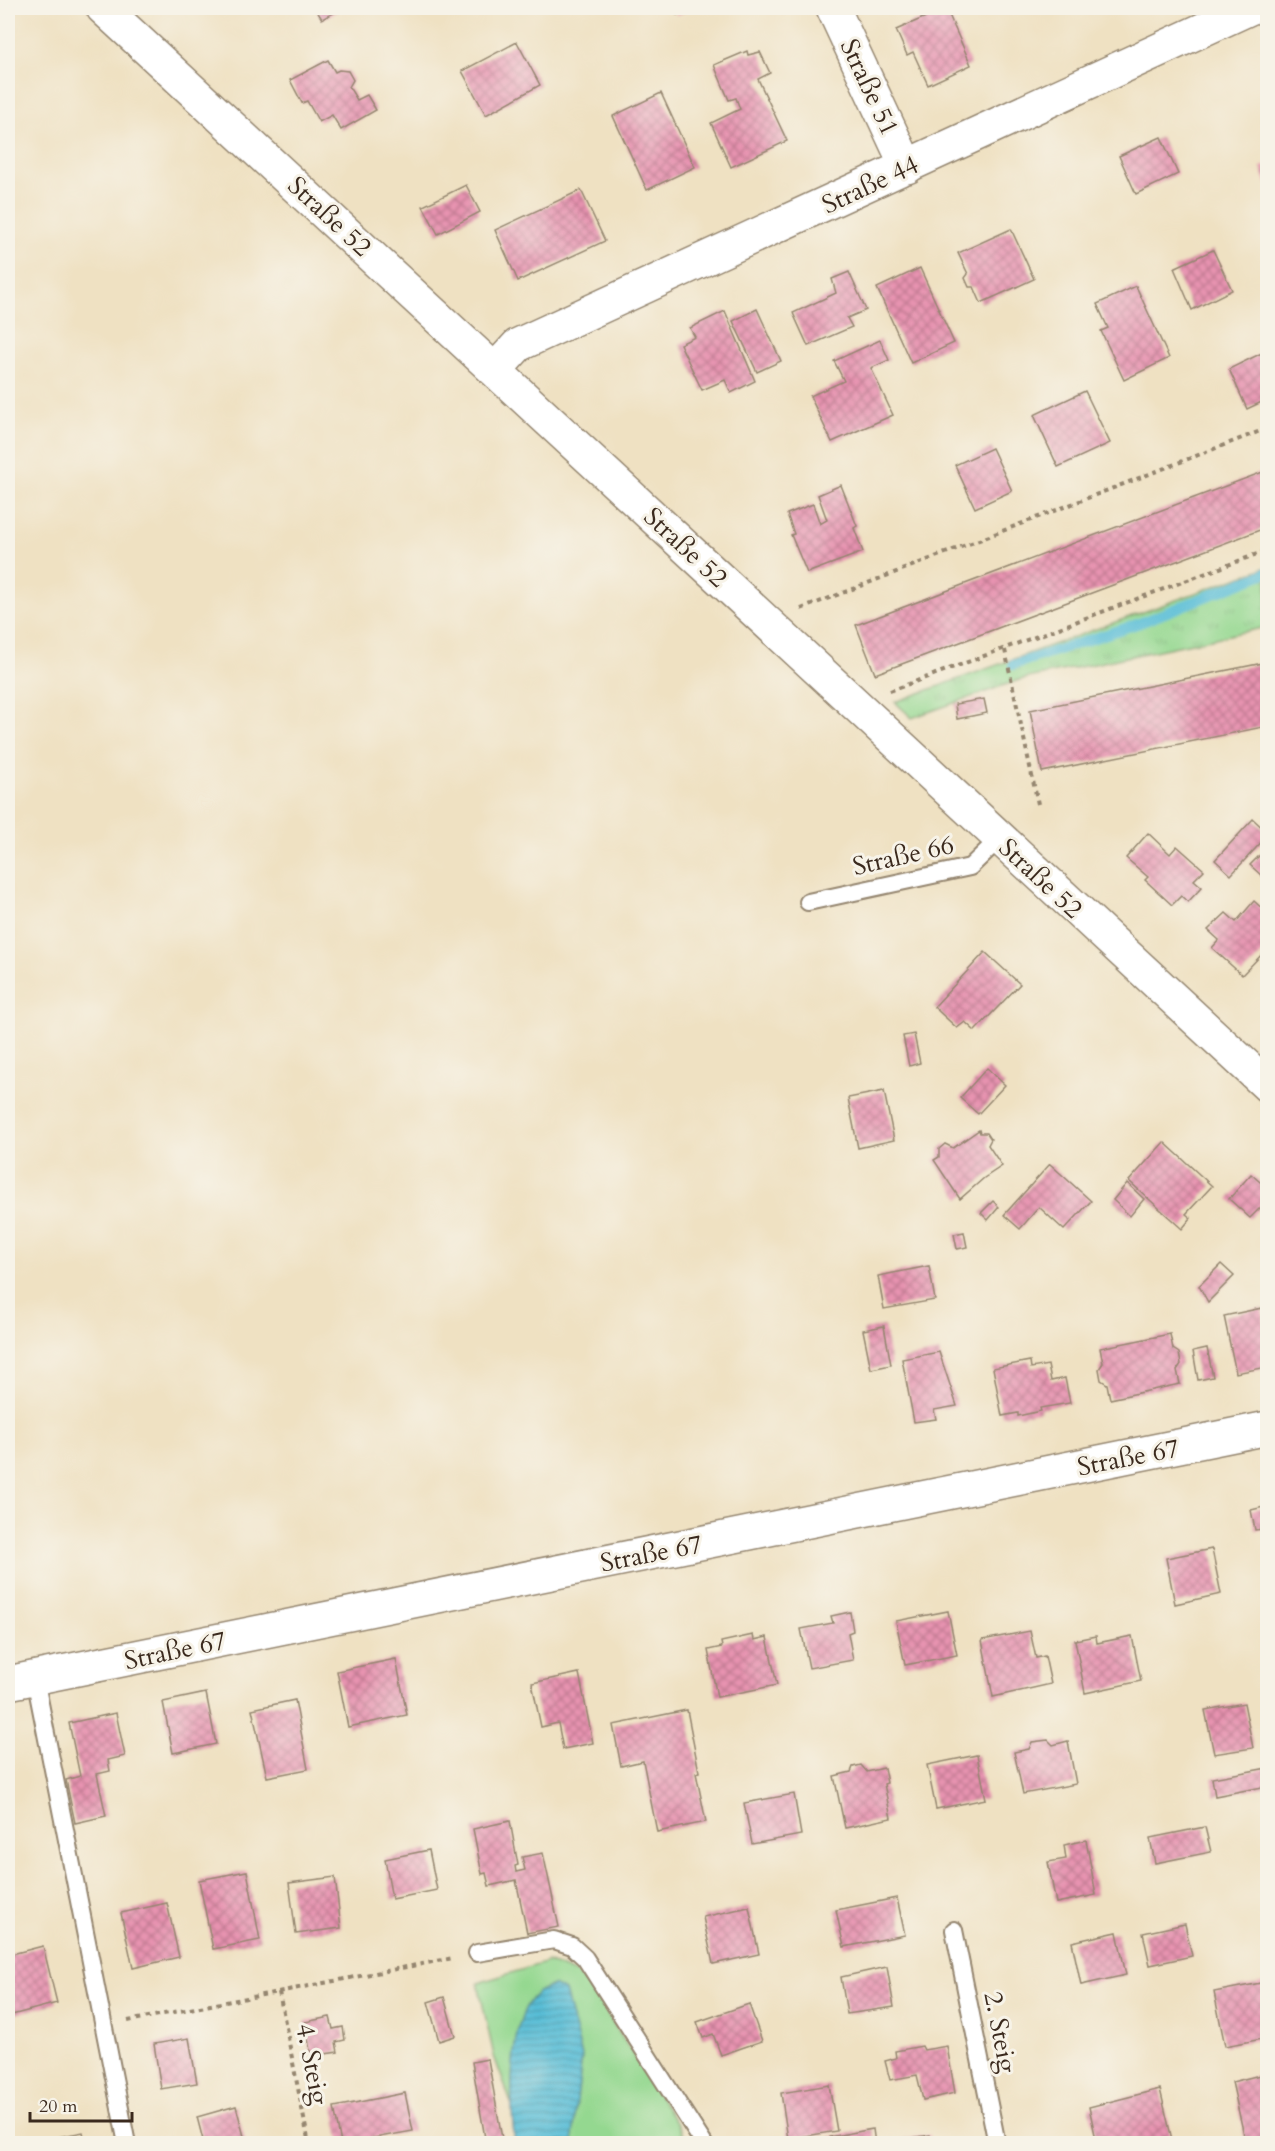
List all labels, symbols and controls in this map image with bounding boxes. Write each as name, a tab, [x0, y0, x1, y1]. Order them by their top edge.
street label: Straße 51	[832, 33, 907, 141]
street label: Straße 44	[816, 147, 924, 222]
street label: Straße 52	[280, 168, 379, 264]
street label: Straße 52	[636, 499, 735, 595]
street label: Straße 66	[849, 827, 957, 884]
street label: Straße 52	[991, 830, 1090, 926]
street label: Straße 67	[1074, 1430, 1182, 1484]
street label: Straße 67	[597, 1526, 705, 1580]
street label: Straße 67	[121, 1623, 229, 1678]
street label: 2. Steig	[976, 1989, 1026, 2076]
street label: 4. Steig	[288, 2021, 338, 2108]
scale bar	[30, 2085, 132, 2123]
text: 20 m	[39, 2094, 78, 2119]

